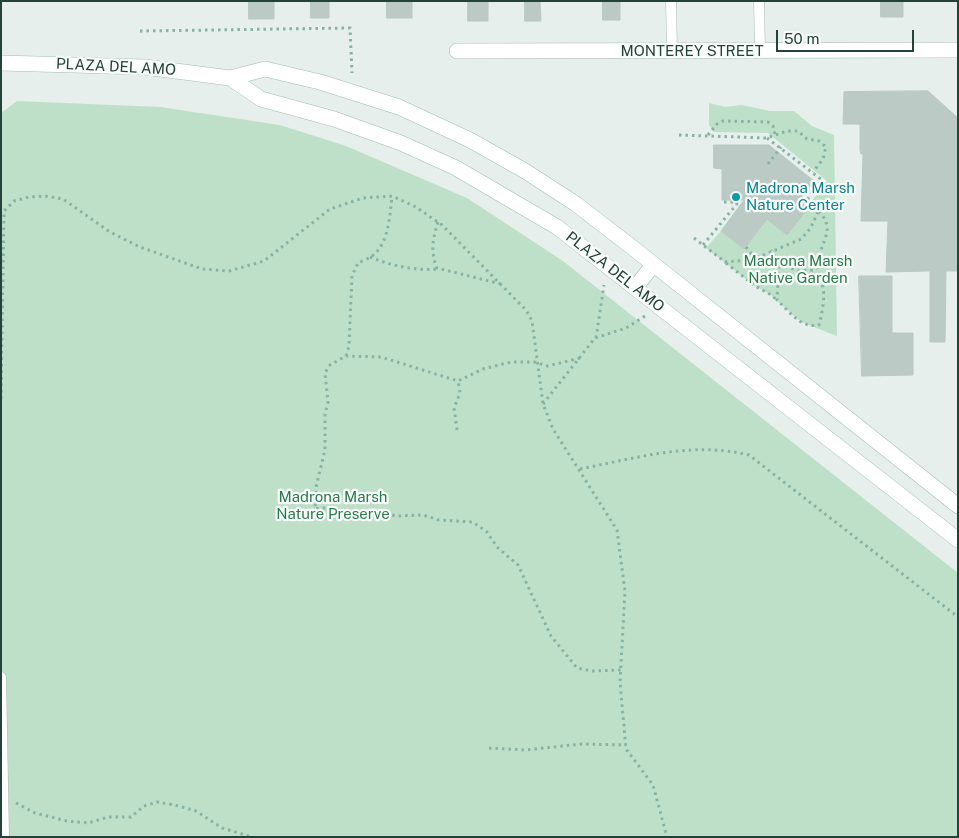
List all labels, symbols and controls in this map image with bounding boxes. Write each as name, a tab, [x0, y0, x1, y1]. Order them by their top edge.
scale bar	[779, 20, 916, 52]
text: 50 m	[784, 30, 819, 47]
street label: MONTEREY STREET	[620, 42, 764, 60]
street label: PLAZA DEL AMO	[56, 55, 176, 79]
place label: Madrona Marsh Nature Center	[746, 179, 855, 214]
marker: Madrona Marsh Nature Center	[730, 191, 742, 203]
street label: PLAZA DEL AMO	[562, 228, 668, 316]
park label: Madrona Marsh Native Garden	[744, 252, 852, 287]
park label: Madrona Marsh Nature Preserve	[276, 488, 390, 523]

